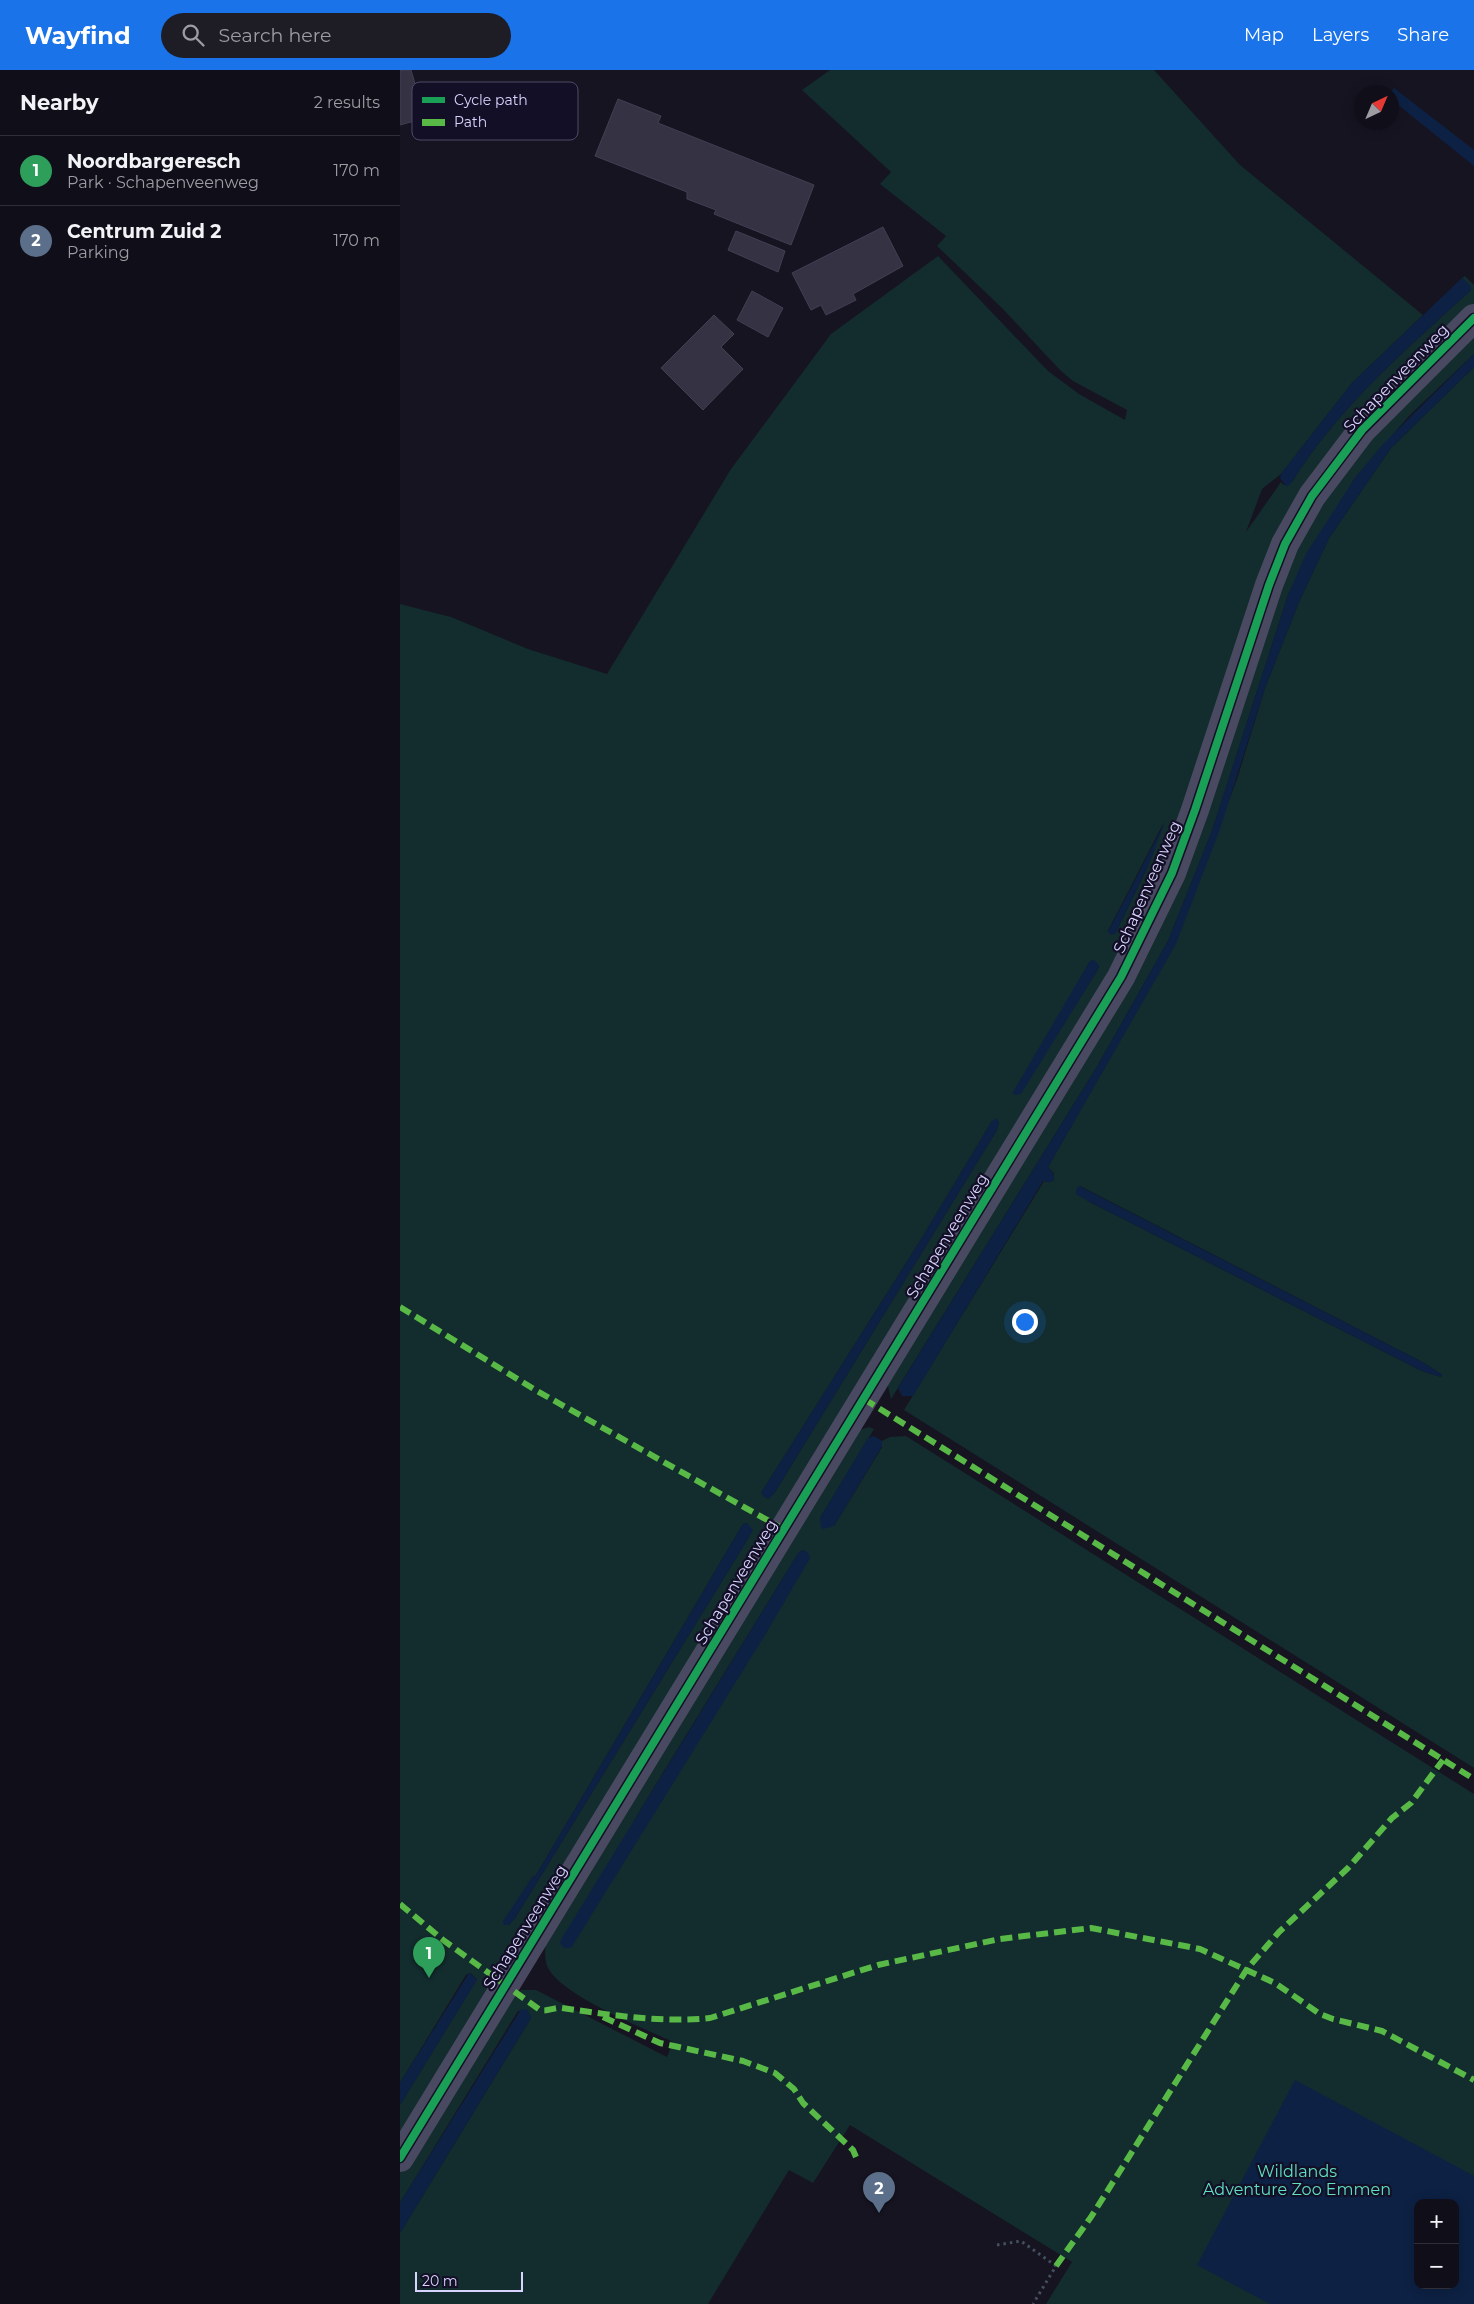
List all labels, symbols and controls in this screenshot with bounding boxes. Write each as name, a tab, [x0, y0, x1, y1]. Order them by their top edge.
search box	[161, 13, 511, 58]
text: Wayfind	[25, 21, 131, 50]
icon: search	[179, 21, 207, 49]
text: Search here	[219, 24, 332, 47]
text: Map	[1244, 24, 1284, 46]
text: Layers	[1312, 24, 1369, 46]
text: Share	[1397, 24, 1449, 46]
legend	[412, 82, 578, 140]
north arrow	[1354, 85, 1399, 130]
text: Nearby	[20, 90, 99, 115]
text: Cycle path	[454, 91, 528, 109]
text: 2 results	[314, 93, 380, 112]
text: Path	[454, 113, 487, 131]
text: Noordbargeresch	[67, 150, 241, 173]
text: 1	[33, 161, 39, 180]
text: 170 m	[333, 161, 380, 180]
text: Park · Schapenveenweg	[67, 173, 259, 192]
text: Centrum Zuid 2	[67, 220, 222, 243]
text: 2	[31, 231, 41, 250]
text: 170 m	[333, 231, 380, 250]
text: Parking	[67, 243, 130, 262]
street label: Schapenveenweg	[1339, 320, 1453, 436]
street label: Schapenveenweg	[1109, 818, 1185, 956]
street label: Schapenveenweg	[902, 1170, 992, 1302]
your location	[1012, 1309, 1038, 1335]
street label: Schapenveenweg	[691, 1516, 781, 1648]
street label: Schapenveenweg	[479, 1861, 571, 1993]
pin: 1	[413, 1937, 445, 1978]
park label: Wildlands Adventure Zoo Emmen	[1203, 2162, 1391, 2199]
pin: 2	[863, 2172, 895, 2213]
map controls	[1414, 2199, 1459, 2289]
button: +	[1414, 2199, 1459, 2244]
button: −	[1414, 2244, 1459, 2289]
scale bar	[415, 2269, 522, 2292]
text: 20 m	[422, 2272, 458, 2290]

